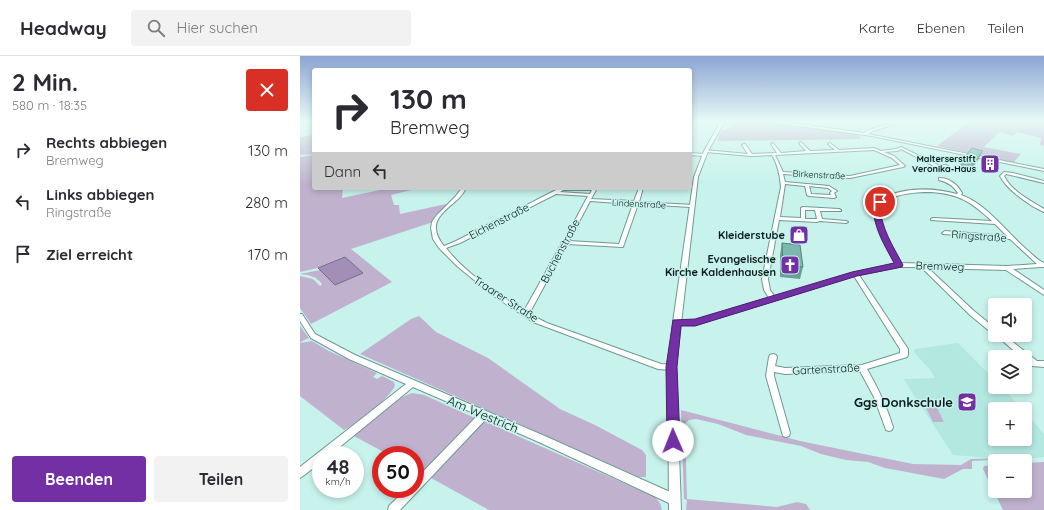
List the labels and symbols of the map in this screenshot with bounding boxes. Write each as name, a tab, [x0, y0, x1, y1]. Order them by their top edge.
place label: Malterserstift Veronika-Haus	[912, 153, 977, 174]
building icon: Malterserstift Veronika-Haus	[979, 153, 1001, 175]
street label: Birkenstraße	[792, 168, 846, 181]
pin	[863, 185, 897, 219]
street label: Lindenstraße	[612, 197, 666, 210]
street label: Eichenstraße	[467, 200, 531, 242]
street label: Buchenstraße	[537, 217, 583, 285]
shop icon: Kleiderstube	[788, 224, 810, 246]
street label: Ringstraße	[951, 227, 1007, 245]
place label: Kleiderstube	[718, 228, 786, 242]
place label: Evangelische Kirche Kaldenhausen	[665, 252, 777, 279]
church icon: Evangelische Kirche Kaldenhausen	[779, 254, 801, 276]
street label: Bremweg	[915, 258, 965, 274]
street label: Traarer Straße	[471, 273, 541, 325]
street label: Gartenstraße	[792, 360, 860, 378]
school or university icon: Ggs Donkschule	[956, 391, 978, 413]
street label: Am Westrich	[445, 392, 521, 436]
place label: Ggs Donkschule	[854, 394, 953, 410]
position arrow	[652, 420, 694, 462]
speed limit sign: 50	[372, 446, 424, 498]

